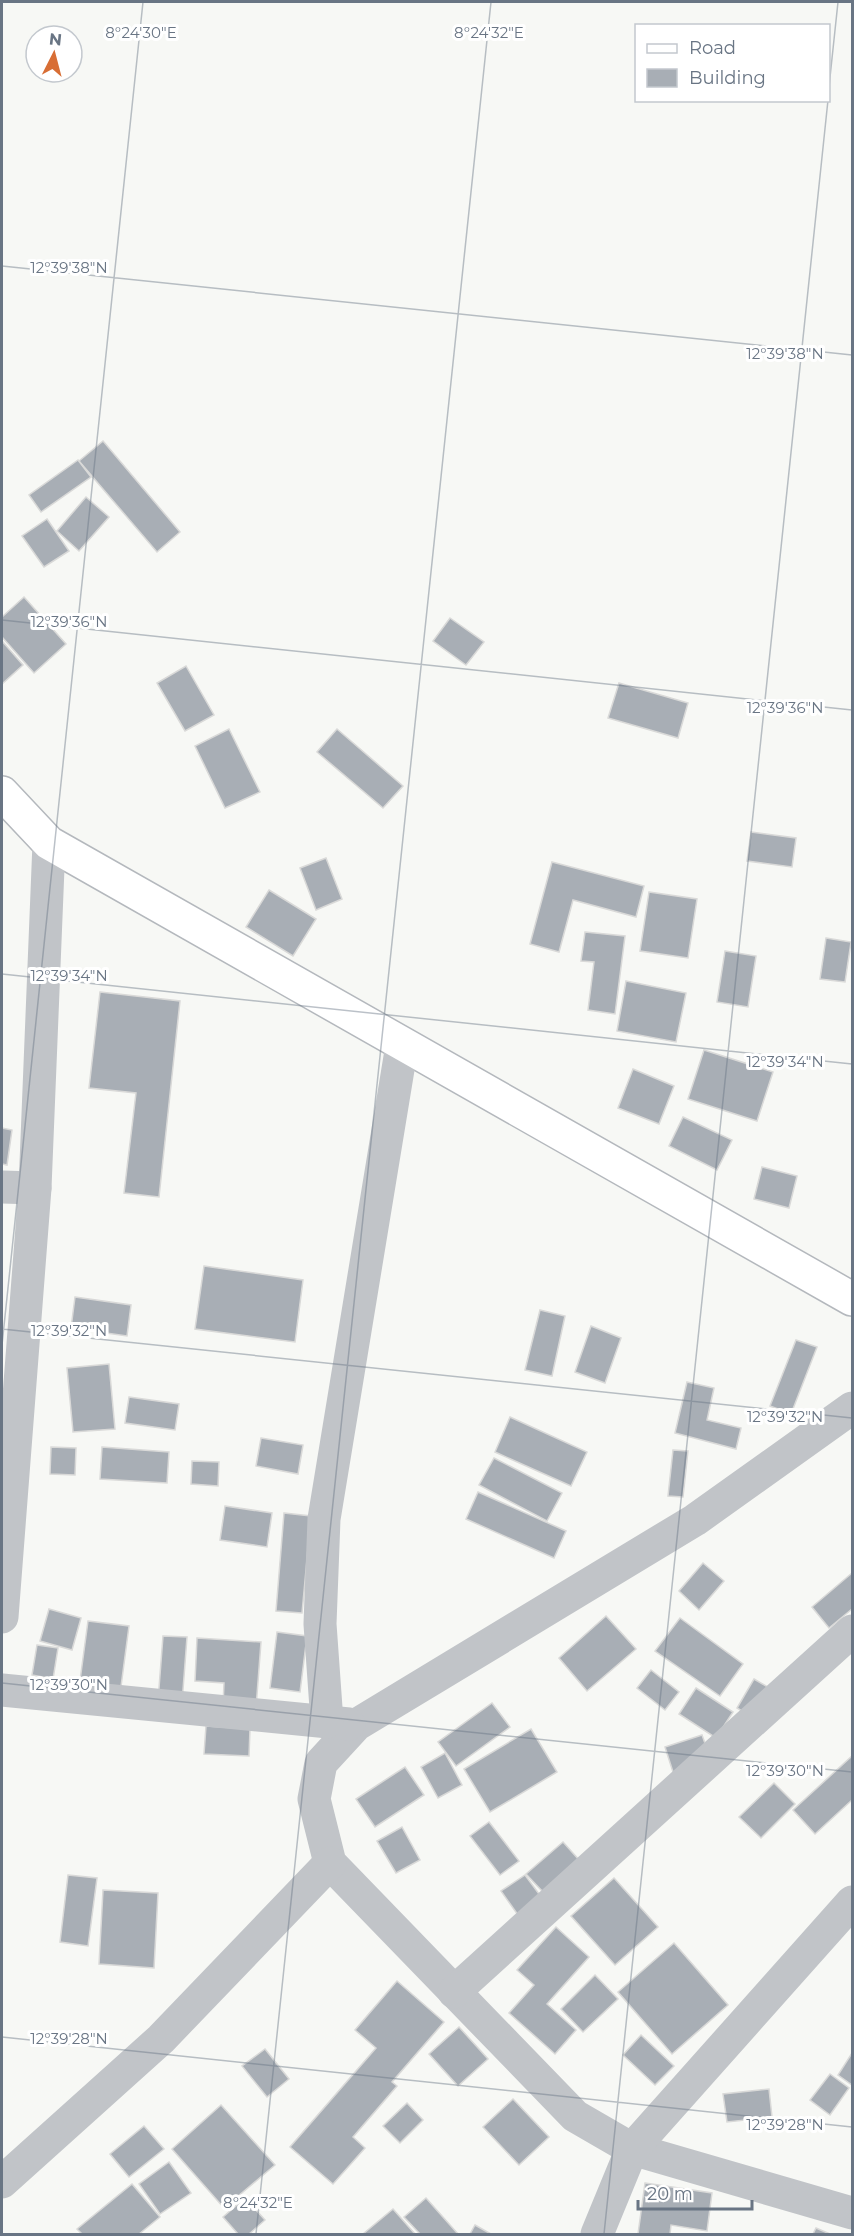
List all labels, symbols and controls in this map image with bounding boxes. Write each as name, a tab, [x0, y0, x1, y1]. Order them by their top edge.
text: 8°24'30"E	[105, 23, 177, 42]
text: 8°24'32"E	[454, 23, 524, 42]
north arrow	[24, 24, 84, 84]
legend	[635, 24, 830, 102]
text: N	[48, 29, 63, 50]
text: Road	[689, 37, 736, 59]
text: Building	[689, 67, 766, 89]
text: 12°39'38"N	[30, 258, 108, 277]
text: 12°39'38"N	[746, 344, 824, 363]
text: 12°39'36"N	[31, 612, 107, 631]
text: 12°39'36"N	[747, 698, 823, 717]
text: 12°39'34"N	[30, 966, 108, 985]
text: 12°39'34"N	[746, 1052, 824, 1071]
text: 12°39'32"N	[31, 1321, 107, 1340]
text: 12°39'32"N	[747, 1407, 823, 1426]
text: 12°39'30"N	[30, 1675, 108, 1694]
text: 12°39'30"N	[746, 1761, 824, 1780]
text: 12°39'28"N	[30, 2029, 108, 2048]
text: 12°39'28"N	[746, 2115, 824, 2134]
scale bar	[638, 2173, 752, 2211]
text: 20 m	[647, 2183, 693, 2205]
text: 8°24'32"E	[223, 2193, 293, 2212]

